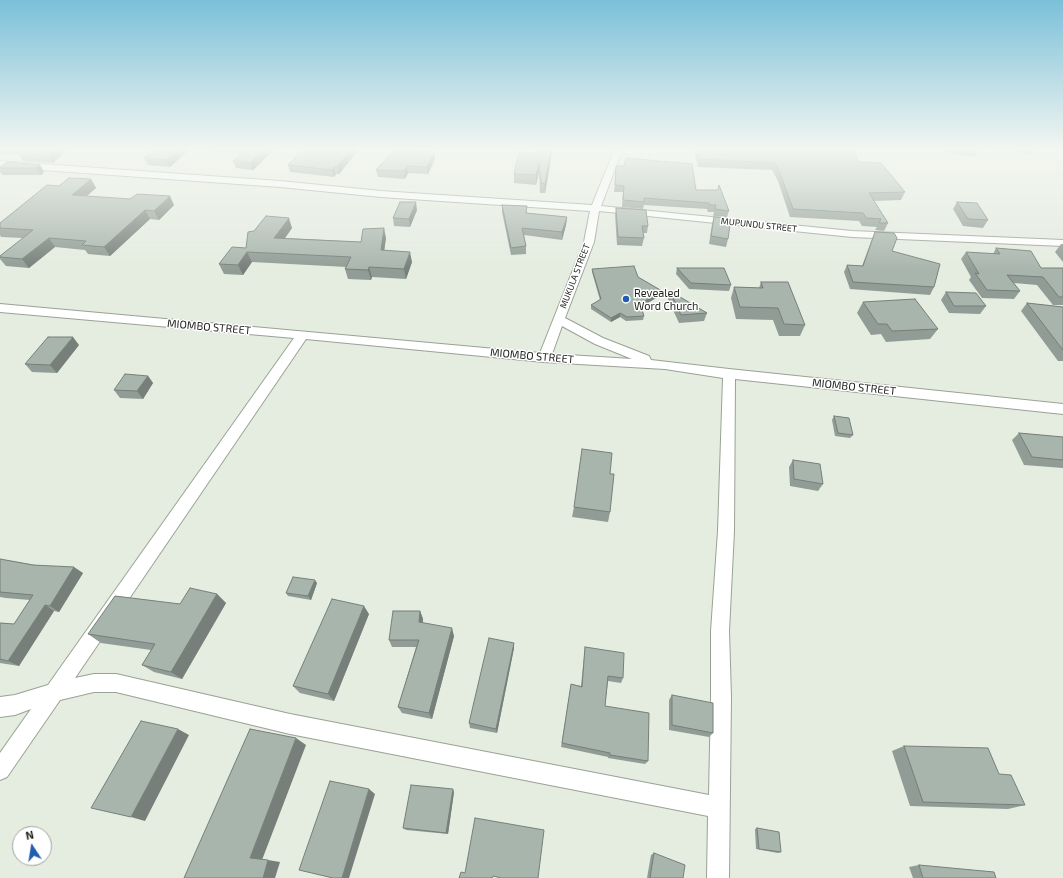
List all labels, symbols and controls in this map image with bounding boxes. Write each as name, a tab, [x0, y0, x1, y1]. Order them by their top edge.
street label: MUPUNDU STREET	[720, 216, 798, 234]
street label: MUKULA STREET	[558, 242, 592, 310]
place label: Revealed Word Church	[634, 286, 699, 312]
marker: Revealed Word Church	[621, 294, 631, 304]
street label: MIOMBO STREET	[166, 317, 252, 337]
street label: MIOMBO STREET	[489, 346, 575, 366]
street label: MIOMBO STREET	[811, 376, 897, 398]
north arrow	[12, 826, 52, 866]
text: N	[24, 828, 35, 842]

